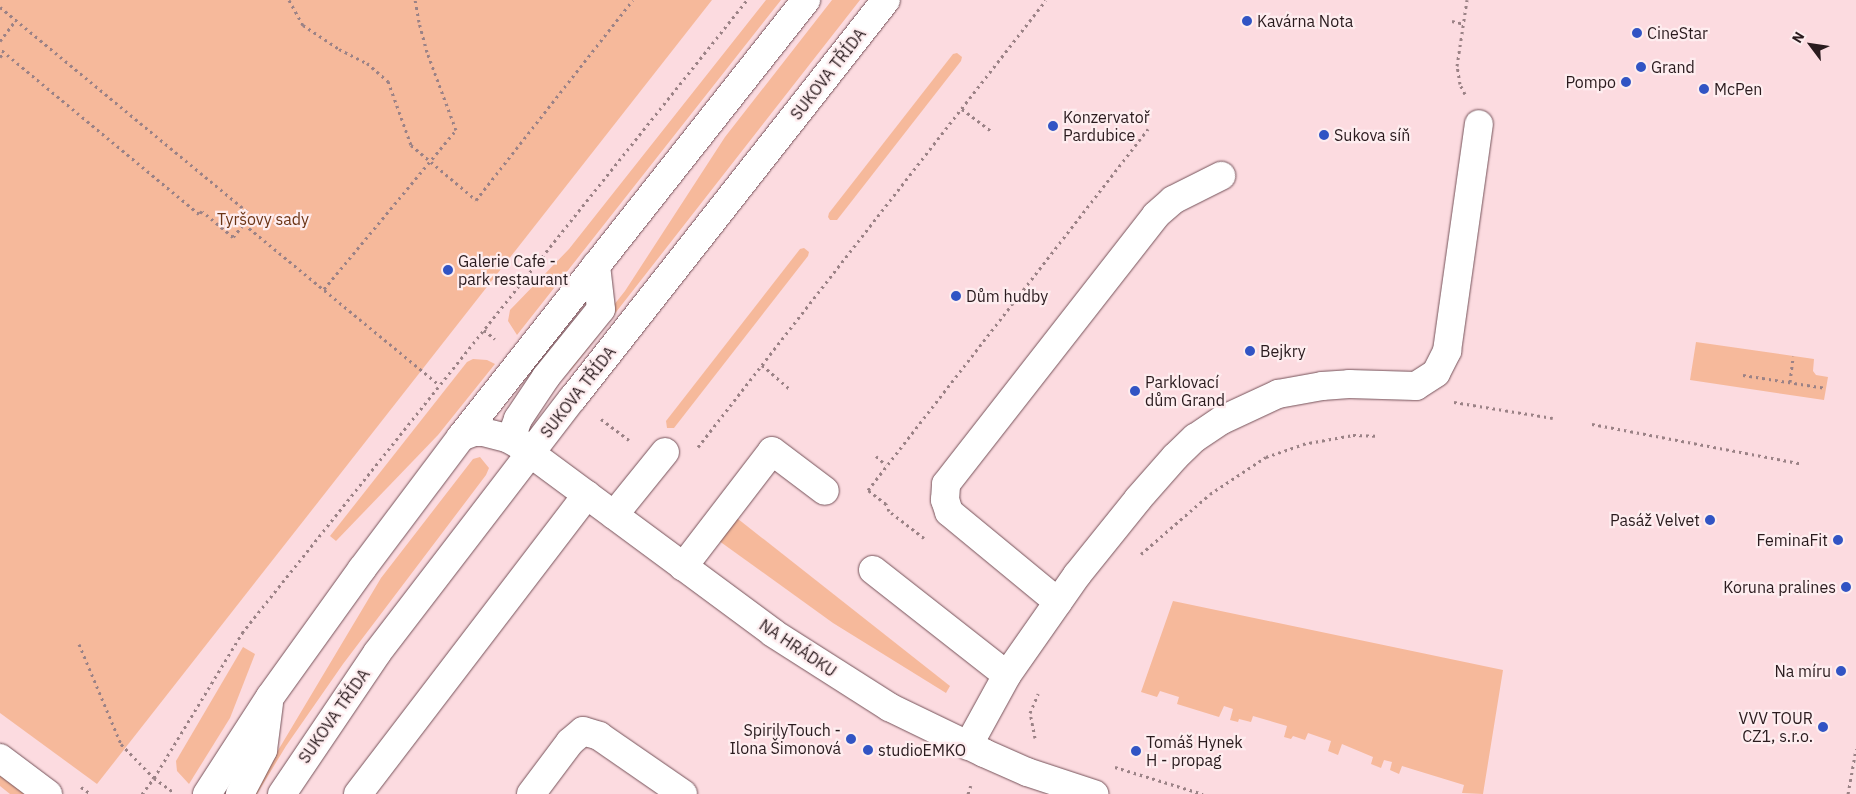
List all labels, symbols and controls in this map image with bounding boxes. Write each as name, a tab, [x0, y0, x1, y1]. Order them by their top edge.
place label: Kavárna Nota	[1257, 11, 1353, 31]
marker: Kavárna Nota	[1241, 15, 1253, 27]
north arrow	[1786, 20, 1836, 70]
place label: CineStar	[1647, 23, 1708, 43]
street label: SUKOVA TŘÍDA	[786, 24, 870, 124]
marker: CineStar	[1631, 27, 1643, 39]
text: N	[1788, 28, 1808, 46]
place label: Grand	[1651, 57, 1695, 77]
marker: Grand	[1635, 61, 1647, 73]
place label: Pompo	[1565, 72, 1616, 92]
marker: Pompo	[1620, 76, 1632, 88]
place label: McPen	[1714, 79, 1762, 99]
marker: McPen	[1698, 83, 1710, 95]
place label: Konzervatoř Pardubice	[1063, 107, 1150, 145]
marker: Konzervatoř Pardubice	[1047, 120, 1059, 132]
place label: Sukova síň	[1334, 125, 1410, 145]
marker: Sukova síň	[1318, 129, 1330, 141]
park label: Tyršovy sady	[217, 209, 309, 229]
place label: Galerie Cafe - park restaurant	[458, 251, 568, 289]
marker: Galerie Cafe - park restaurant	[442, 264, 454, 276]
place label: Dům hudby	[966, 286, 1048, 306]
marker: Dům hudby	[950, 290, 962, 302]
place label: Bejkry	[1260, 341, 1306, 361]
street label: SUKOVA TŘÍDA	[536, 342, 620, 442]
marker: Bejkry	[1244, 345, 1256, 357]
place label: Parklovací dům Grand	[1145, 372, 1225, 410]
marker: Parklovací dům Grand	[1129, 385, 1141, 397]
place label: Pasáž Velvet	[1610, 510, 1700, 530]
marker: Pasáž Velvet	[1704, 514, 1716, 526]
place label: FeminaFit	[1757, 530, 1828, 550]
marker: FeminaFit	[1832, 534, 1844, 546]
place label: Koruna pralines	[1723, 577, 1836, 597]
marker: Koruna pralines	[1840, 581, 1852, 593]
street label: NA HRÁDKU	[756, 615, 840, 681]
place label: Na míru	[1774, 661, 1831, 681]
street label: SUKOVA TŘÍDA	[294, 665, 374, 767]
marker: Na míru	[1835, 665, 1847, 677]
place label: VVV TOUR CZ1, s.r.o.	[1739, 708, 1813, 746]
place label: SpirilyTouch - Ilona Šimonová	[729, 720, 841, 758]
marker: VVV TOUR CZ1, s.r.o.	[1817, 721, 1829, 733]
place label: Tomáš Hynek H - propag	[1146, 732, 1243, 770]
marker: SpirilyTouch - Ilona Šimonová	[845, 733, 857, 745]
place label: studioEMKO	[878, 740, 966, 760]
marker: studioEMKO	[862, 744, 874, 756]
marker: Tomáš Hynek H - propag	[1130, 745, 1142, 757]

